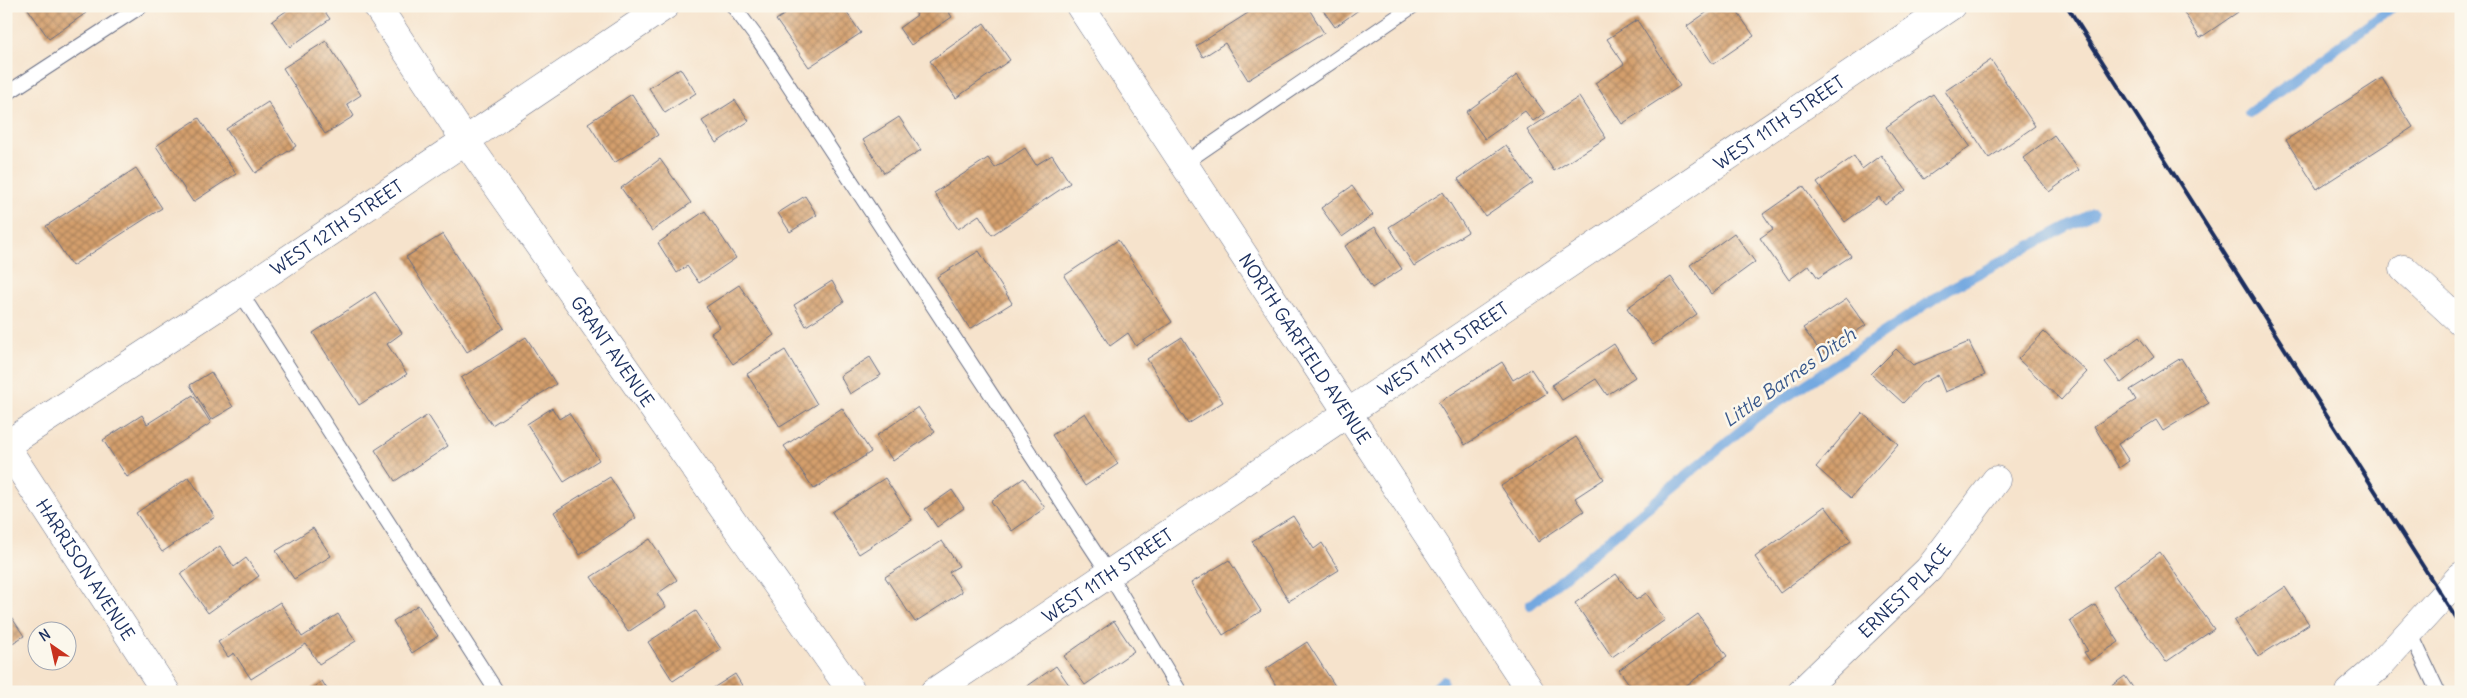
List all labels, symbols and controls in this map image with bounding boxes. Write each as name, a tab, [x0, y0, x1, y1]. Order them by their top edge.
street label: WEST 11TH STREET	[1709, 70, 1849, 174]
street label: WEST 12TH STREET	[266, 174, 407, 280]
street label: NORTH GARFIELD AVENUE	[1234, 249, 1376, 448]
street label: GRANT AVENUE	[566, 291, 660, 411]
street label: WEST 11TH STREET	[1373, 296, 1513, 401]
water label: Little Barnes Ditch	[1718, 322, 1861, 432]
street label: HARRISON AVENUE	[32, 494, 140, 644]
street label: WEST 11TH STREET	[1037, 523, 1177, 627]
street label: ERNEST PLACE	[1853, 539, 1956, 642]
north arrow	[28, 620, 78, 670]

